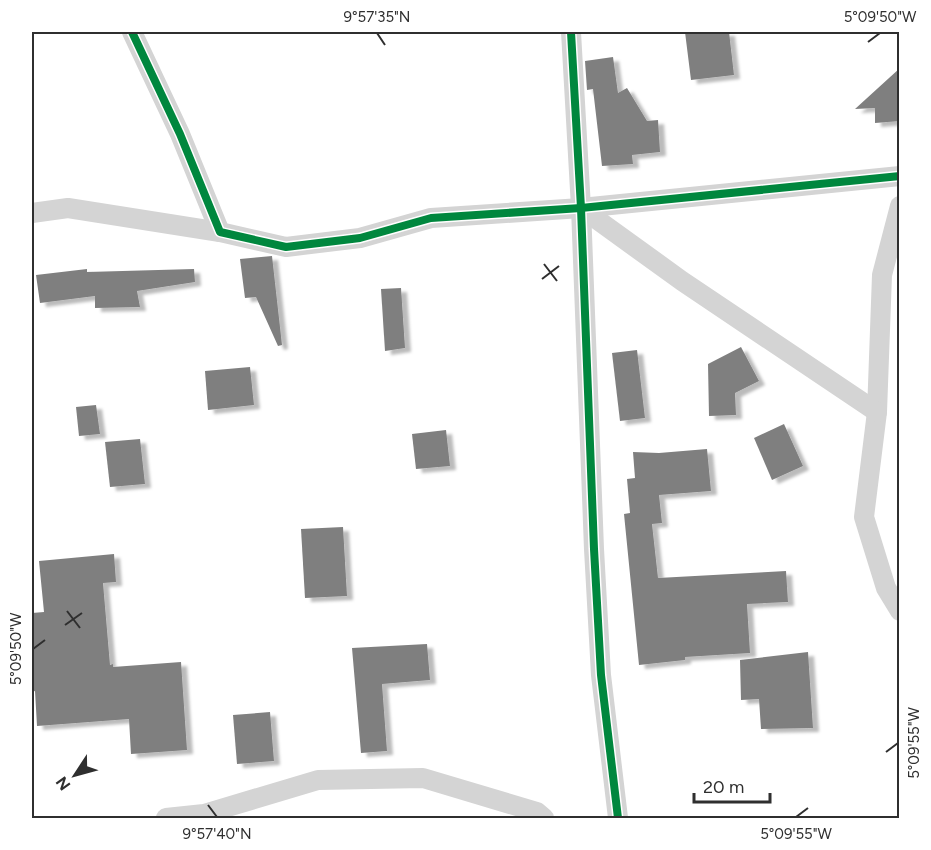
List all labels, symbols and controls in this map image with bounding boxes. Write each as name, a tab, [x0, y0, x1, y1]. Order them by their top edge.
text: 9°57'35"N	[344, 8, 410, 26]
text: 5°09'50"W	[844, 8, 917, 26]
text: 5°09'50"W	[7, 612, 25, 685]
text: 5°09'55"W	[905, 707, 923, 779]
north arrow	[45, 745, 105, 805]
scale bar	[694, 766, 770, 804]
text: N	[52, 773, 75, 794]
text: 20 m	[703, 776, 744, 798]
text: 9°57'40"N	[182, 825, 252, 843]
text: 5°09'55"W	[760, 825, 832, 843]

